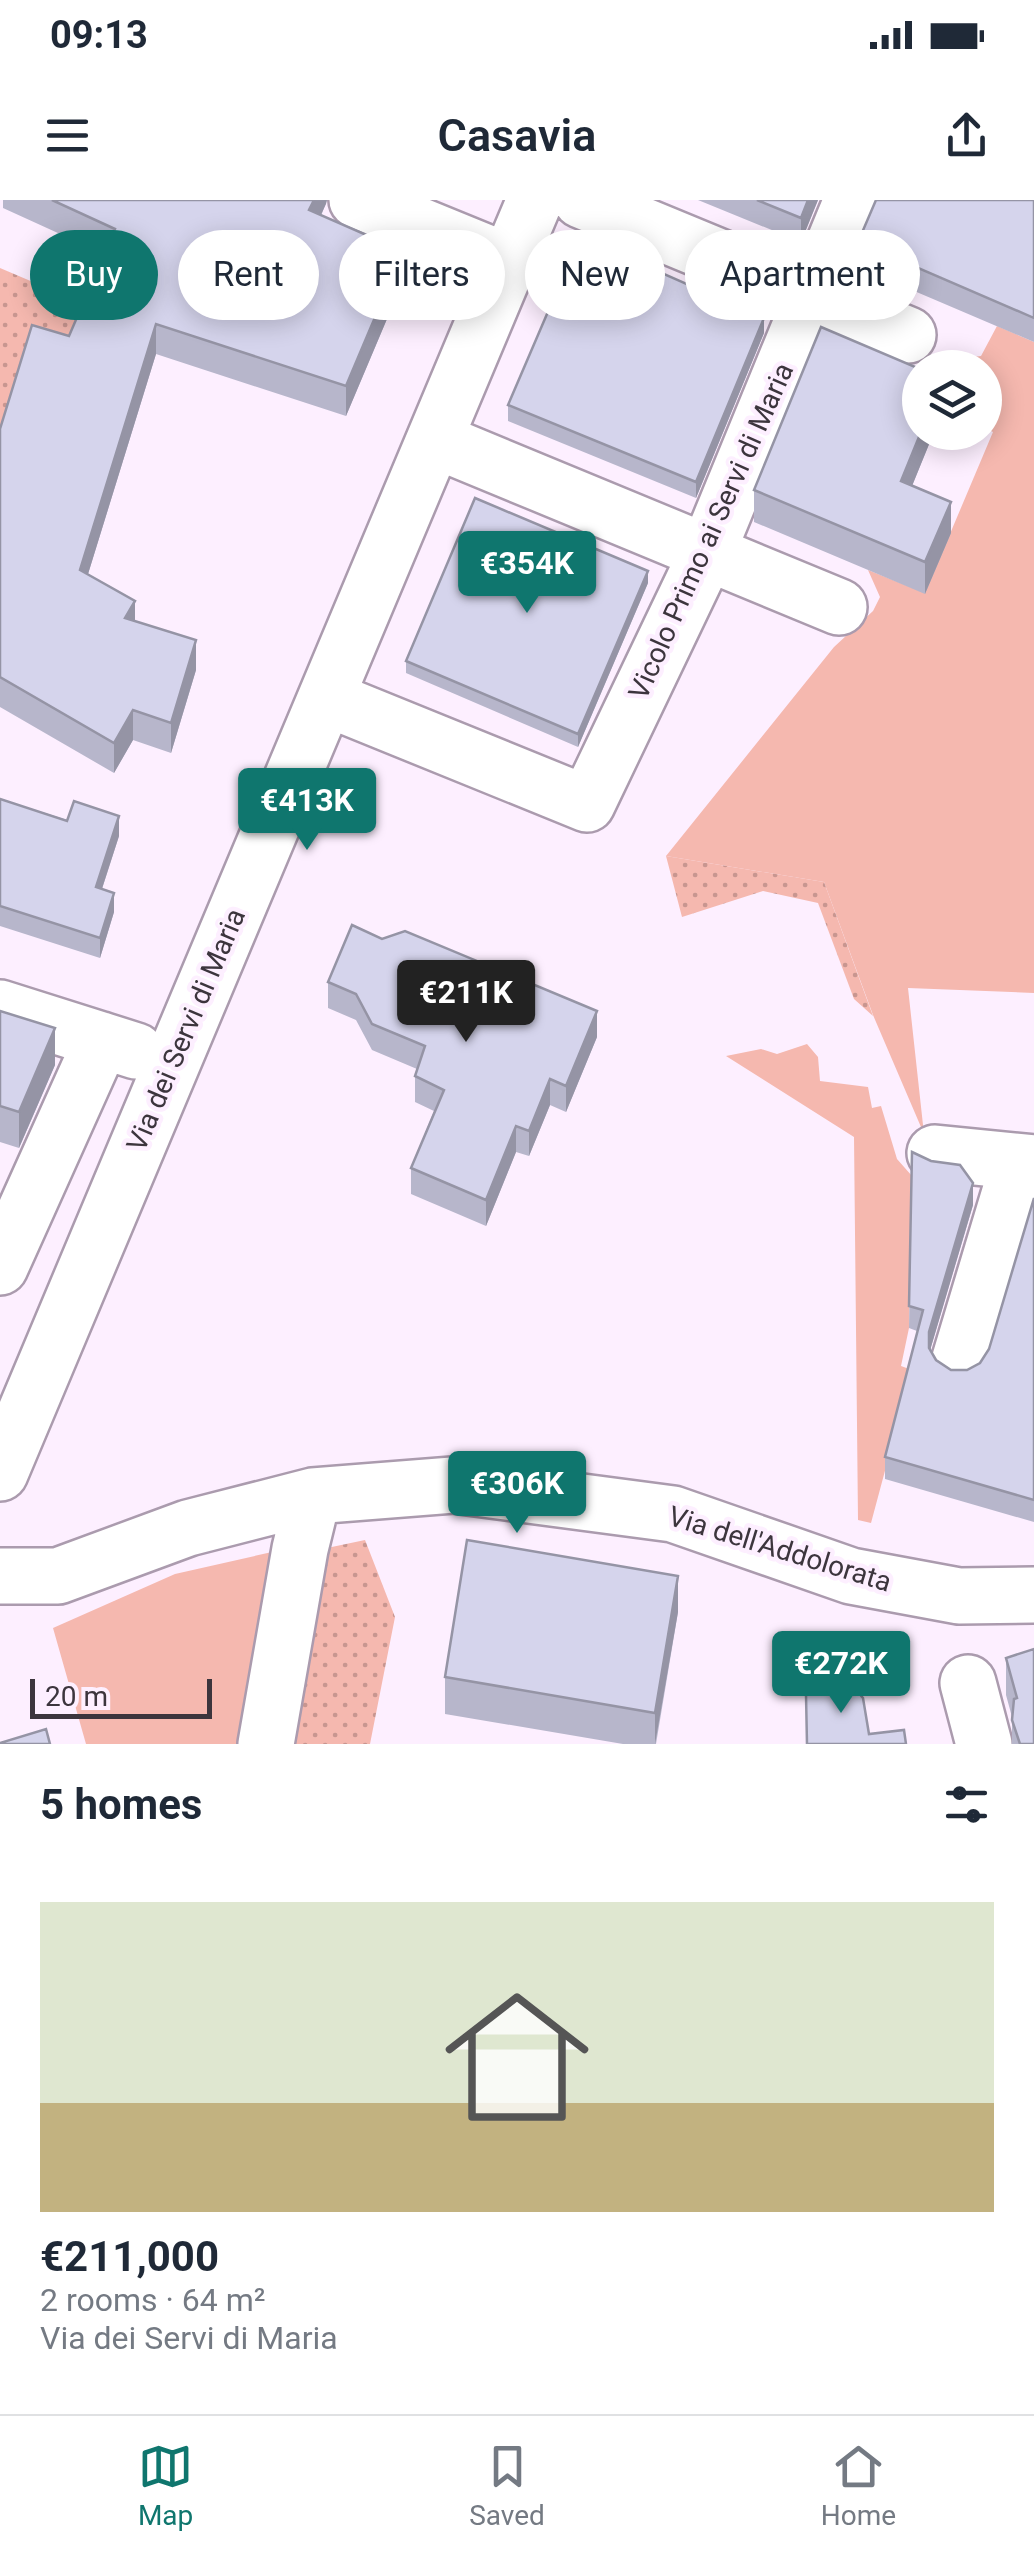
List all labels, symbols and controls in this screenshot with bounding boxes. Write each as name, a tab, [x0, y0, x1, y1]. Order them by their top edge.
text: 09:13	[50, 13, 148, 57]
icon: menu	[40, 108, 95, 163]
icon: share	[939, 108, 994, 163]
text: Casavia	[438, 109, 596, 162]
chip: Buy	[30, 230, 158, 320]
chip: Rent	[178, 230, 319, 320]
chip: Filters	[339, 230, 505, 320]
chip: New	[525, 230, 665, 320]
chip: Apartment	[685, 230, 920, 320]
map controls	[902, 350, 1002, 450]
button: layers	[902, 350, 1002, 450]
street label: Vicolo Primo ai Servi di Maria	[622, 358, 800, 704]
pin: €354K	[457, 531, 597, 616]
text: €354K	[480, 544, 574, 582]
pin: €413K	[237, 768, 377, 853]
text: €413K	[260, 781, 354, 819]
street label: Via dei Servi di Maria	[120, 904, 252, 1156]
pin: €211K	[396, 960, 536, 1045]
text: €211K	[419, 973, 513, 1011]
pin: €306K	[447, 1451, 587, 1536]
text: €306K	[470, 1464, 564, 1502]
street label: Via dell'Addolorata	[664, 1499, 896, 1599]
pin: €272K	[771, 1631, 911, 1716]
text: €272K	[794, 1644, 888, 1682]
scale bar	[30, 1674, 212, 1718]
text: 20 m	[45, 1680, 108, 1713]
icon: filters	[939, 1777, 994, 1832]
text: 5 homes	[40, 1780, 202, 1829]
icon: home	[427, 1967, 607, 2147]
text: €211,000	[40, 2232, 219, 2281]
text: 2 rooms · 64 m²	[40, 2281, 265, 2319]
text: Via dei Servi di Maria	[40, 2319, 338, 2357]
tab: Map	[138, 2439, 193, 2532]
tab: Saved	[469, 2439, 545, 2532]
tab: Home	[821, 2439, 896, 2532]

